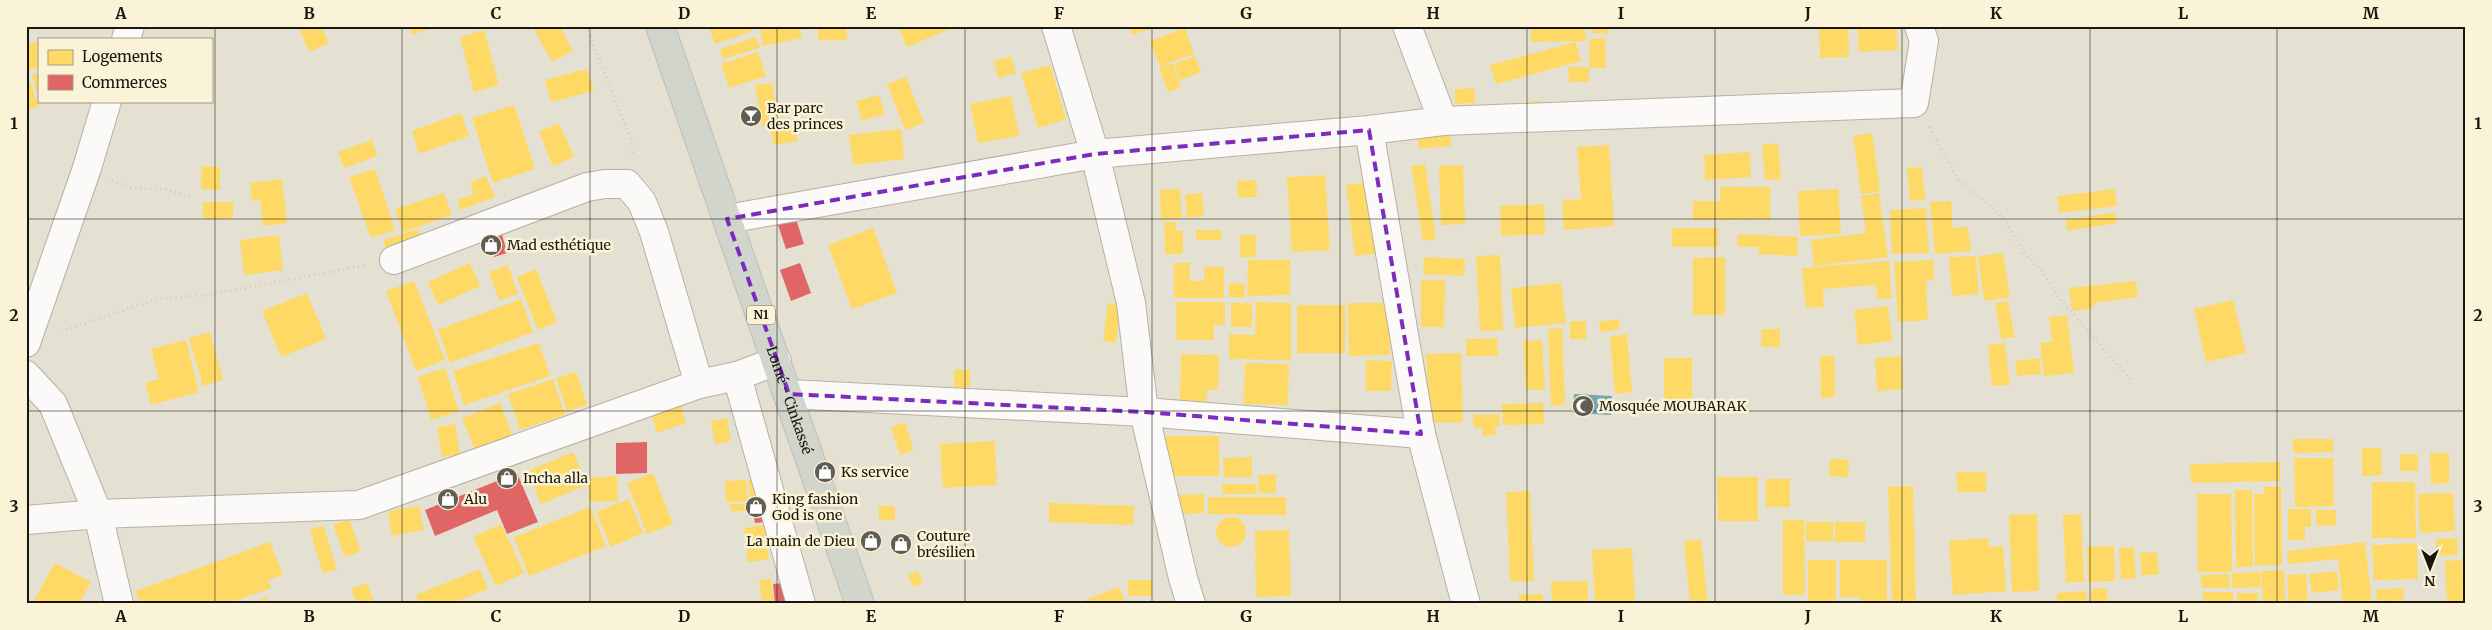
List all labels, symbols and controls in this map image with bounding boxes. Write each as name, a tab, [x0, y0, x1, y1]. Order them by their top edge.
text: A	[114, 3, 127, 23]
text: B	[303, 3, 315, 23]
text: C	[491, 3, 501, 23]
text: D	[678, 3, 690, 23]
text: E	[866, 3, 877, 23]
text: F	[1054, 3, 1064, 23]
text: G	[1240, 3, 1252, 23]
text: H	[1426, 3, 1440, 23]
text: I	[1618, 3, 1624, 23]
text: J	[1804, 3, 1811, 23]
text: K	[1990, 3, 2002, 23]
text: L	[2178, 3, 2188, 23]
text: M	[2363, 3, 2380, 23]
legend	[38, 38, 212, 102]
text: Logements	[82, 47, 163, 66]
text: Commerces	[82, 73, 167, 92]
place label: Bar parc des princes	[767, 99, 843, 133]
bar icon: Bar parc des princes	[739, 104, 763, 128]
text: 1	[10, 113, 18, 133]
text: 1	[2474, 113, 2482, 133]
shop icon: Mad esthétique	[479, 233, 503, 257]
place label: Mad esthétique	[507, 236, 611, 254]
text: 2	[9, 305, 19, 325]
text: 2	[2473, 305, 2483, 325]
road number: N1	[747, 306, 775, 324]
street label: Lomé - Cinkassé	[762, 344, 817, 457]
mosque icon: Mosquée MOUBARAK	[1571, 394, 1595, 418]
place label: Mosquée MOUBARAK	[1599, 397, 1747, 415]
shop icon: Ks service	[813, 460, 837, 484]
place label: Ks service	[841, 463, 909, 481]
shop icon: Incha alla	[495, 466, 519, 490]
place label: Incha alla	[523, 469, 588, 487]
shop icon: Alu	[436, 487, 460, 511]
place label: Alu	[463, 490, 487, 508]
place label: King fashion God is one	[772, 490, 858, 524]
shop icon: King fashion God is one	[744, 495, 768, 519]
text: 3	[9, 496, 19, 516]
text: 3	[2473, 496, 2483, 516]
place label: Couture brésilien	[916, 527, 975, 561]
shop icon: La main de Dieu	[859, 529, 883, 553]
place label: La main de Dieu	[746, 532, 855, 550]
shop icon: Couture brésilien	[889, 532, 913, 556]
north arrow	[2404, 542, 2454, 592]
text: N	[2424, 572, 2436, 590]
text: A	[114, 606, 127, 626]
text: B	[303, 606, 315, 626]
text: C	[491, 606, 501, 626]
text: D	[678, 606, 690, 626]
text: E	[866, 606, 877, 626]
text: F	[1054, 606, 1064, 626]
text: G	[1240, 606, 1252, 626]
text: H	[1426, 606, 1440, 626]
text: I	[1618, 606, 1624, 626]
text: J	[1804, 606, 1811, 626]
text: K	[1990, 606, 2002, 626]
text: L	[2178, 606, 2188, 626]
text: M	[2363, 606, 2380, 626]

